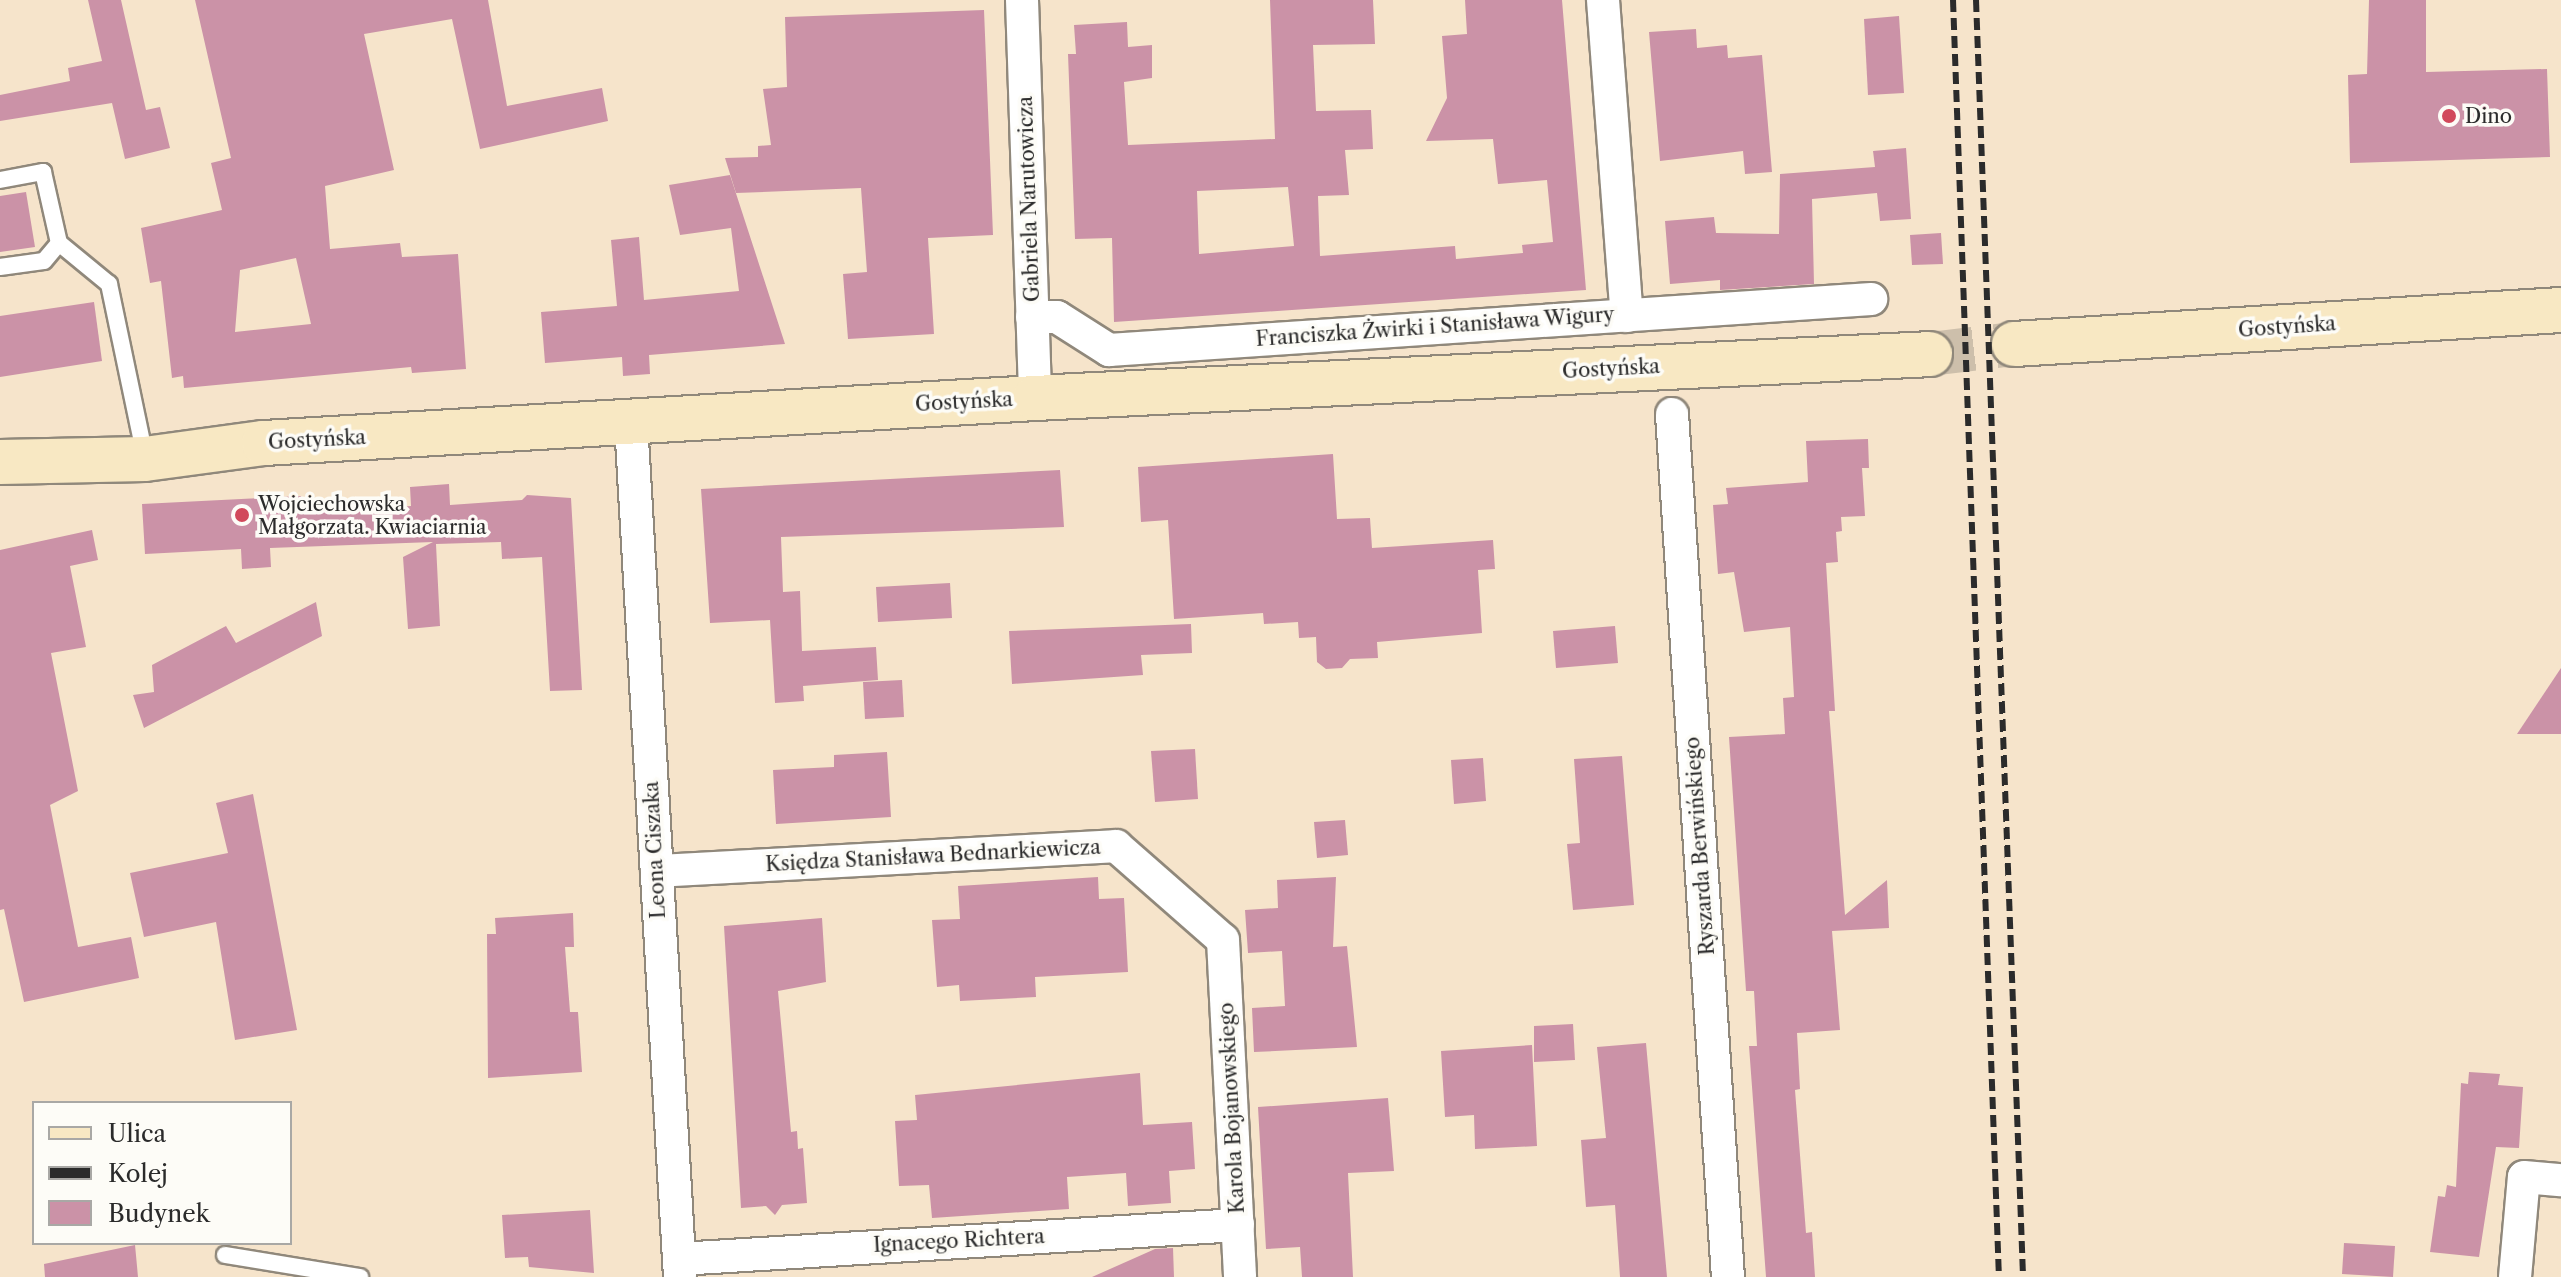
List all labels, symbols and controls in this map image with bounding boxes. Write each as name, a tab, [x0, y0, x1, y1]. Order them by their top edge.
street label: Gabriela Narutowicza	[1013, 95, 1045, 303]
place label: Dino	[2465, 104, 2512, 128]
marker: Dino	[2440, 107, 2458, 125]
street label: Franciszka Żwirki i Stanisława Wigury	[1254, 302, 1616, 352]
street label: Gostyńska	[2237, 312, 2337, 342]
street label: Gostyńska	[1562, 354, 1660, 384]
street label: Gostyńska	[915, 387, 1013, 417]
street label: Gostyńska	[268, 425, 366, 455]
place label: Wojciechowska Małgorzata. Kwiaciarnia	[258, 492, 486, 539]
marker: Wojciechowska Małgorzata. Kwiaciarnia	[233, 506, 251, 524]
street label: Ryszarda Berwińskiego	[1680, 736, 1720, 956]
street label: Leona Ciszaka	[639, 781, 671, 919]
street label: Księdza Stanisława Bednarkiewicza	[765, 835, 1101, 877]
street label: Karola Bojanowskiego	[1214, 1002, 1250, 1214]
legend	[32, 1101, 292, 1245]
text: Ulica	[108, 1119, 166, 1148]
text: Kolej	[108, 1159, 168, 1188]
text: Budynek	[108, 1199, 210, 1228]
street label: Ignacego Richtera	[873, 1225, 1045, 1257]

